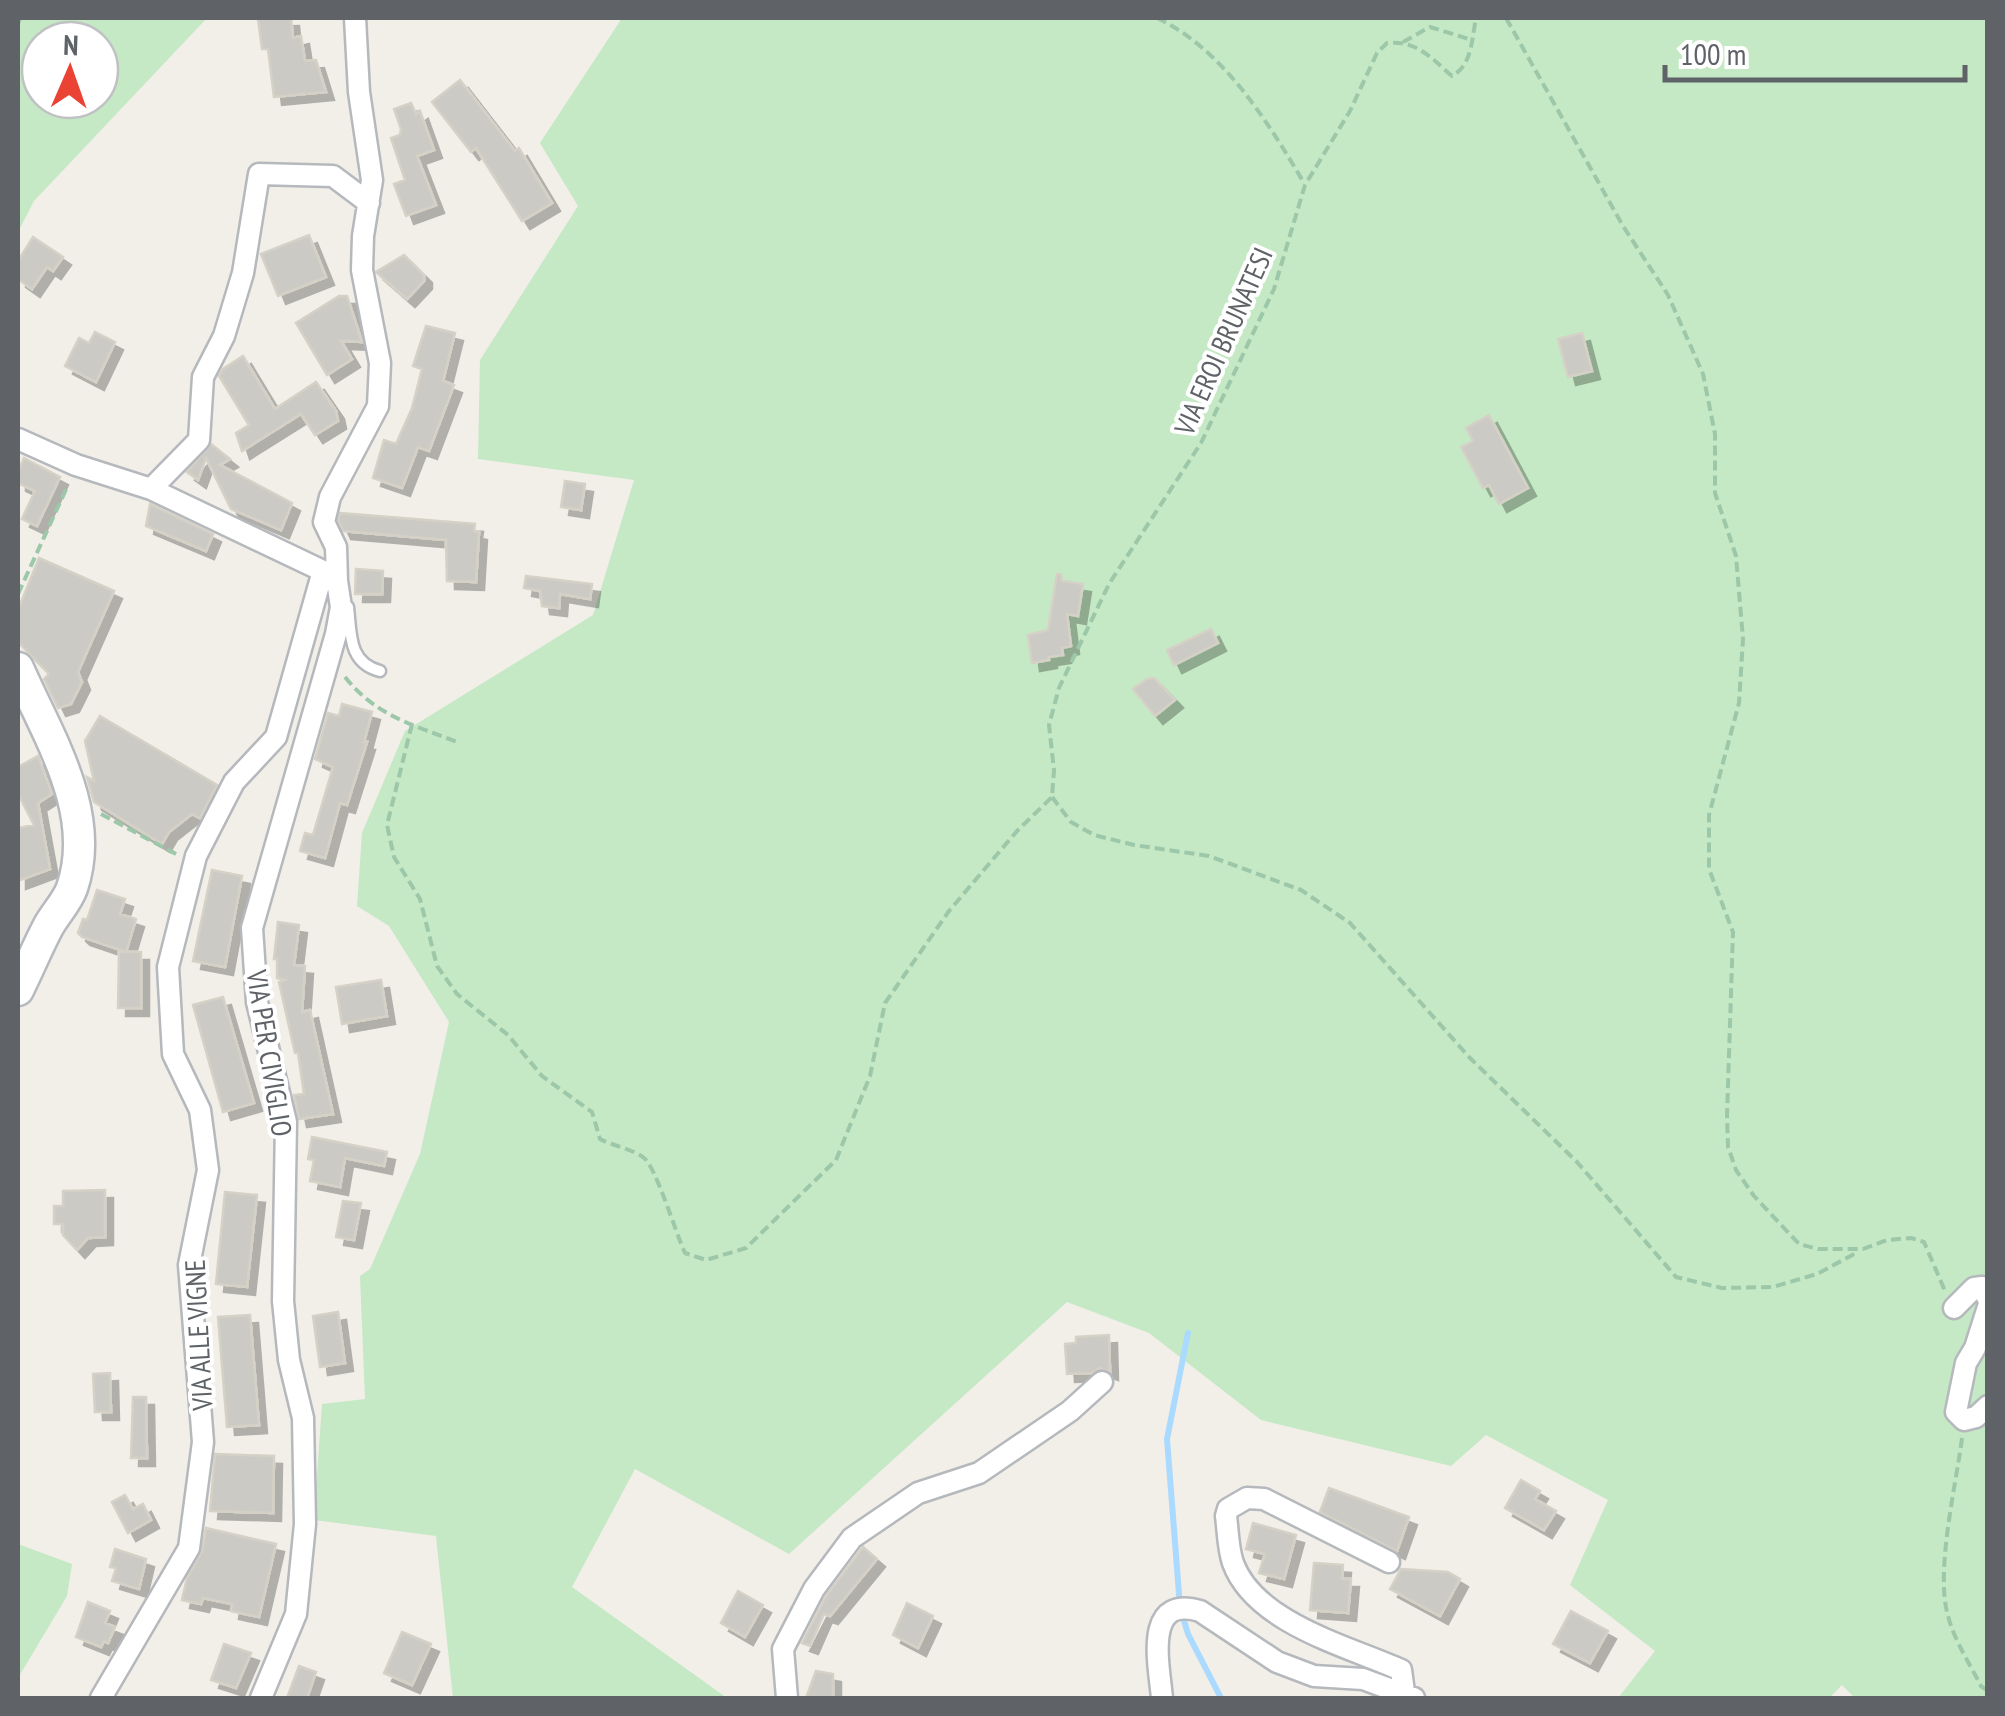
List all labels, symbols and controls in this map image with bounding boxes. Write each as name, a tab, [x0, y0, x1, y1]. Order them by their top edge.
north arrow	[20, 20, 120, 120]
scale bar	[1665, 20, 1965, 82]
text: N	[63, 26, 79, 63]
text: 100 m	[1680, 34, 1746, 73]
street label: VIA EROI BRUNATESI	[1165, 242, 1281, 441]
street label: VIA PER CIVIGLIO	[238, 966, 301, 1139]
street label: VIA ALLE VIGNE	[176, 1259, 220, 1412]

